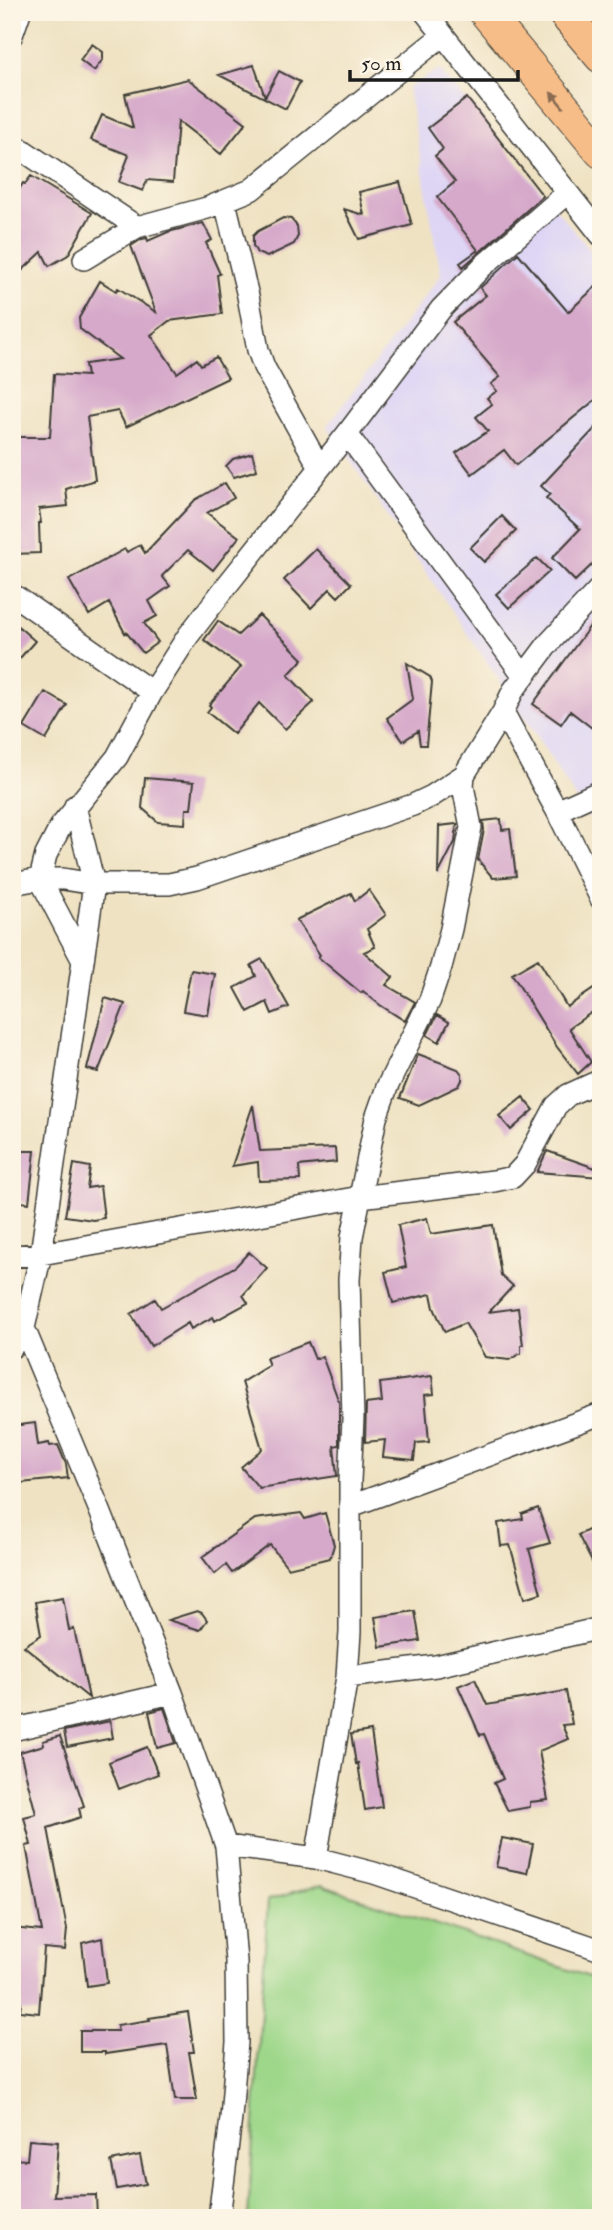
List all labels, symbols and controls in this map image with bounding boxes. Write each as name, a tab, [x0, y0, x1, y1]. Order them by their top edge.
scale bar	[350, 38, 518, 82]
text: 50 m	[361, 50, 402, 77]
one-way arrow	[550, 91, 565, 109]

